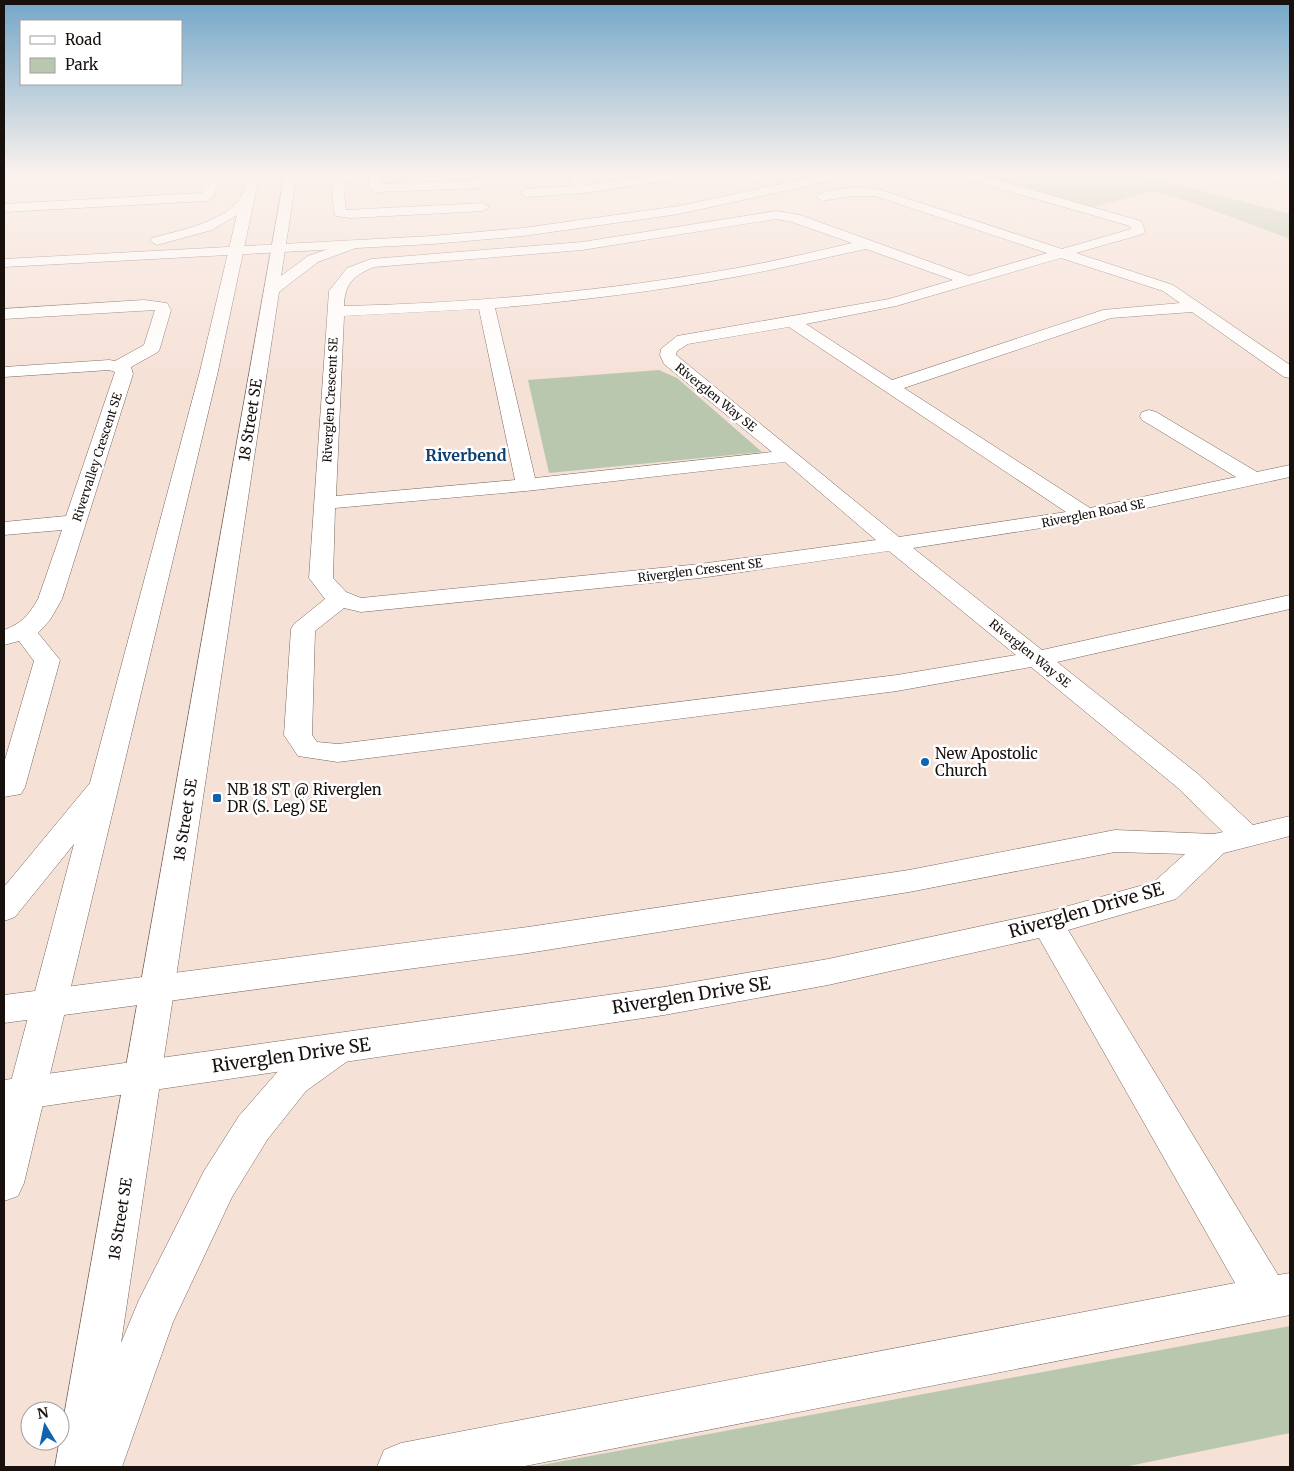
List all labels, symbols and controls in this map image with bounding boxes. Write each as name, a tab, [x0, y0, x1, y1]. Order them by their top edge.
legend	[20, 20, 182, 85]
text: Road	[65, 30, 101, 49]
text: Park	[65, 55, 99, 74]
street label: Riverglen Crescent SE	[319, 337, 341, 463]
street label: Riverglen Way SE	[672, 360, 760, 435]
street label: 18 Street SE	[234, 377, 266, 463]
street label: Rivervalley Crescent SE	[69, 390, 125, 523]
district label: Riverbend	[425, 445, 507, 465]
street label: Riverglen Road SE	[1040, 496, 1146, 530]
street label: Riverglen Crescent SE	[637, 555, 763, 585]
street label: Riverglen Way SE	[986, 616, 1074, 691]
place label: New Apostolic Church	[935, 744, 1038, 780]
marker: New Apostolic Church	[919, 756, 931, 768]
street label: 18 Street SE	[169, 777, 201, 863]
place label: NB 18 ST @ Riverglen DR (S. Leg) SE	[227, 780, 382, 816]
marker: NB 18 ST @ Riverglen DR (S. Leg) SE	[211, 792, 223, 804]
street label: Riverglen Drive SE	[1006, 877, 1167, 943]
street label: Riverglen Drive SE	[610, 971, 772, 1019]
street label: Riverglen Drive SE	[210, 1032, 372, 1078]
street label: 18 Street SE	[104, 1176, 136, 1262]
north arrow	[20, 1401, 70, 1451]
text: N	[36, 1403, 50, 1423]

